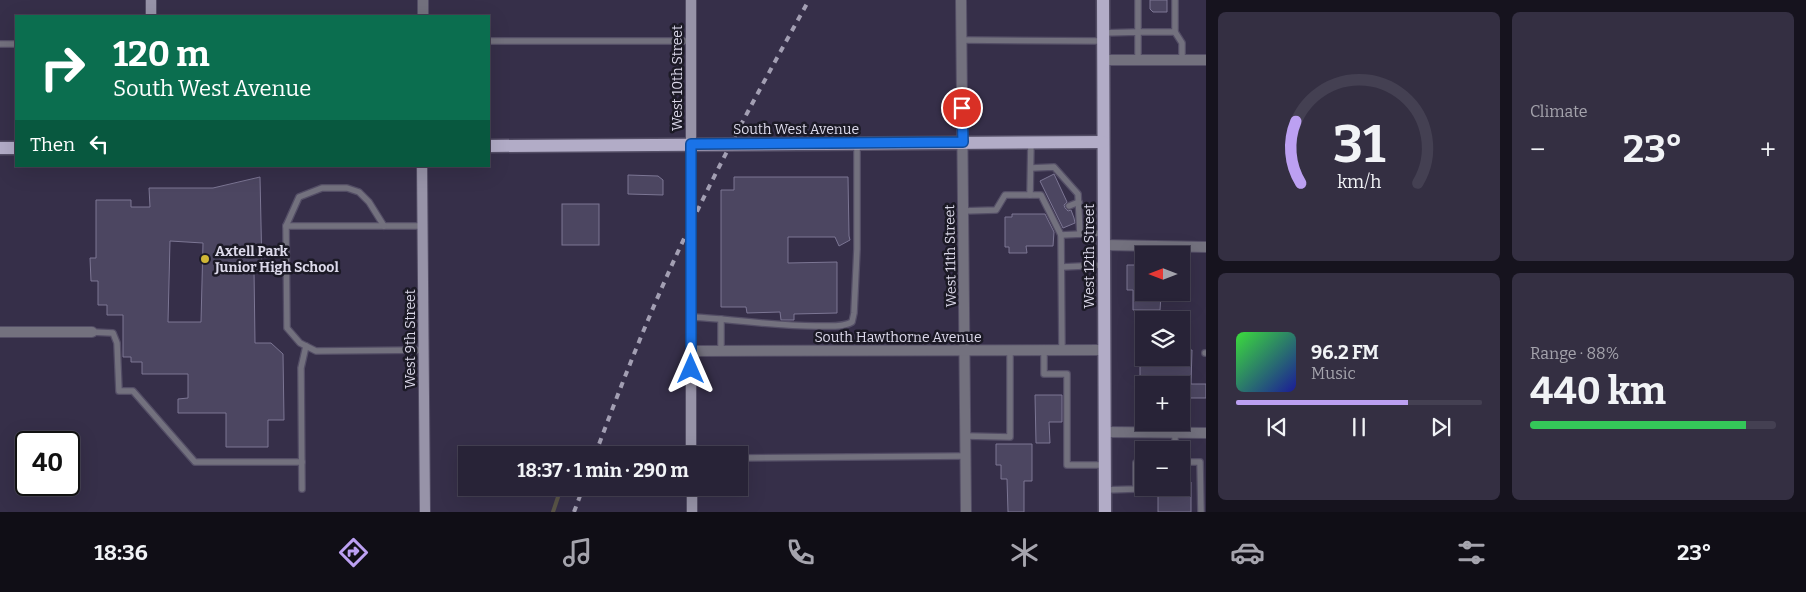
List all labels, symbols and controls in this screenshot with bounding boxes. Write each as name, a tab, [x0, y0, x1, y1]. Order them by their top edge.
street label: West 10th Street	[669, 25, 686, 131]
text: 120 m	[113, 33, 210, 75]
icon: right	[30, 35, 95, 100]
text: South West Avenue	[113, 75, 311, 102]
pin	[941, 87, 983, 129]
icon: arrive	[948, 94, 976, 122]
text: Climate	[1530, 102, 1588, 121]
text: 31	[1333, 113, 1386, 176]
street label: South West Avenue	[733, 121, 859, 138]
text: 23°	[1623, 126, 1683, 172]
icon: left	[85, 130, 113, 158]
text: Then	[30, 133, 75, 156]
text: −	[1530, 133, 1545, 166]
text: +	[1760, 133, 1776, 166]
text: km/h	[1337, 171, 1381, 193]
street label: West 11th Street	[941, 204, 960, 308]
street label: West 12th Street	[1081, 204, 1098, 308]
place label: Axtell Park Junior High School	[214, 243, 339, 276]
north arrow	[1135, 246, 1190, 301]
map controls	[1135, 246, 1190, 496]
marker: Axtell Park Junior High School	[199, 253, 211, 265]
street label: West 9th Street	[402, 289, 419, 389]
button: layers	[1135, 311, 1190, 366]
street label: South Hawthorne Avenue	[814, 329, 982, 346]
text: 96.2 FM	[1311, 341, 1379, 364]
position arrow	[664, 342, 716, 394]
text: Range · 88%	[1530, 344, 1619, 363]
text: Music	[1311, 364, 1356, 383]
text: 440 km	[1530, 368, 1666, 414]
button: +	[1135, 376, 1190, 431]
icon: previous	[1263, 413, 1291, 441]
icon: pause	[1345, 413, 1373, 441]
icon: next	[1427, 413, 1455, 441]
speed limit sign: 40	[15, 431, 80, 496]
button: −	[1135, 441, 1190, 496]
text: 18:37 · 1 min · 290 m	[517, 459, 689, 482]
icon: directions	[336, 535, 371, 570]
icon: music	[560, 535, 595, 570]
icon: phone	[783, 535, 818, 570]
icon: climate	[1007, 535, 1042, 570]
icon: car	[1230, 535, 1265, 570]
icon: filters	[1454, 535, 1489, 570]
text: 18:36	[94, 539, 148, 566]
text: 23°	[1677, 539, 1712, 566]

